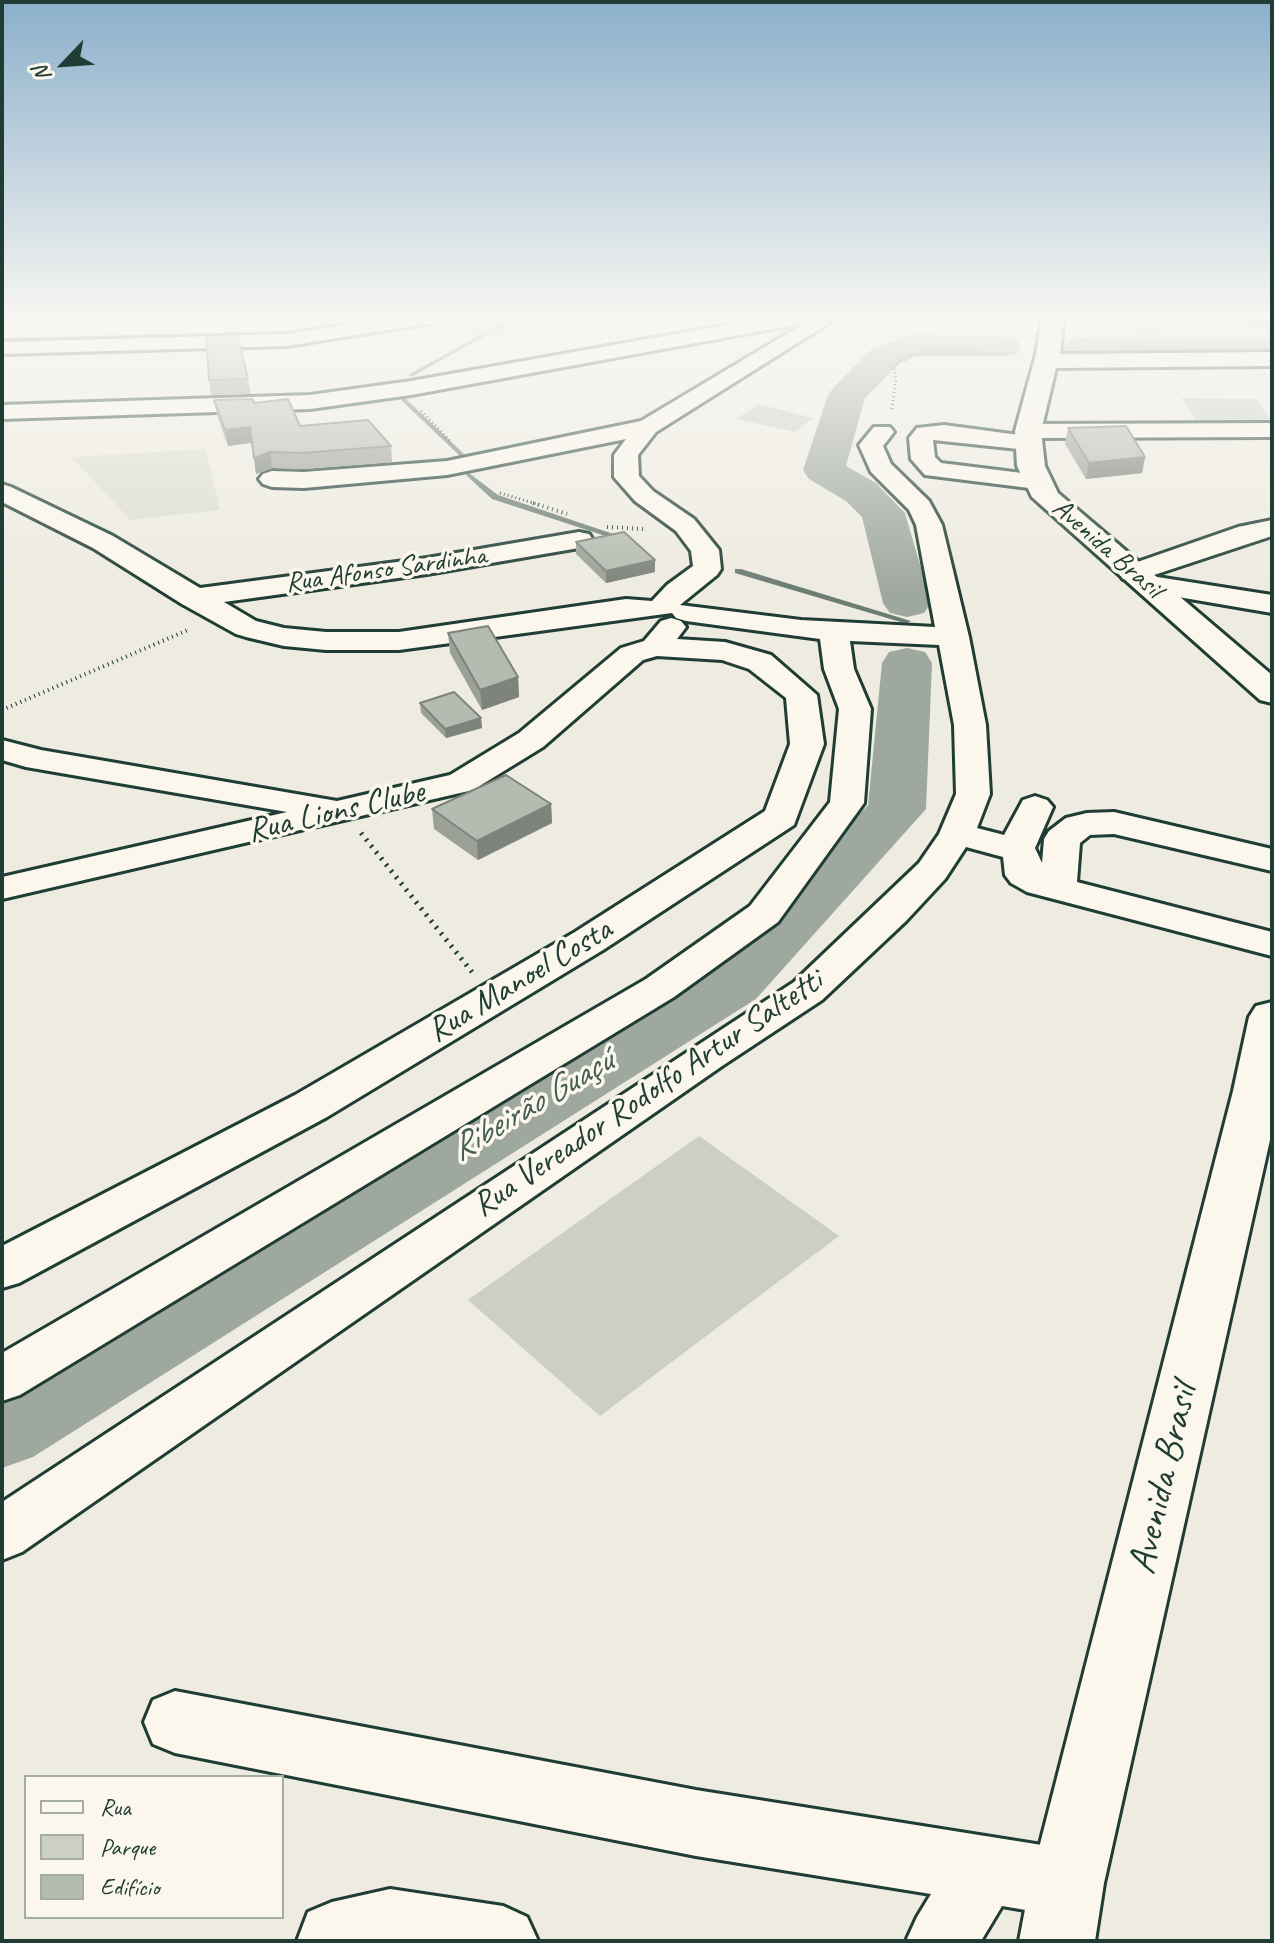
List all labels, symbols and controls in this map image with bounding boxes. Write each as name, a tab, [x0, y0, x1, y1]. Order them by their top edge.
north arrow	[24, 24, 104, 104]
text: N	[27, 62, 58, 86]
street label: Avenida Brasil	[1045, 492, 1169, 606]
street label: Rua Afonso Sardinha	[283, 539, 489, 601]
street label: Rua Lions Clube	[244, 772, 428, 852]
street label: Rua Manoel Costa	[420, 910, 620, 1052]
street label: Rua Vereador Rodolfo Artur Saltetti	[465, 961, 831, 1227]
water label: Ribeirão Guaçú	[443, 1041, 621, 1171]
street label: Avenida Brasil	[1119, 1379, 1209, 1579]
legend	[24, 1775, 284, 1919]
text: Rua	[100, 1792, 131, 1822]
text: Parque	[100, 1832, 155, 1862]
text: Edifício	[100, 1872, 160, 1902]

